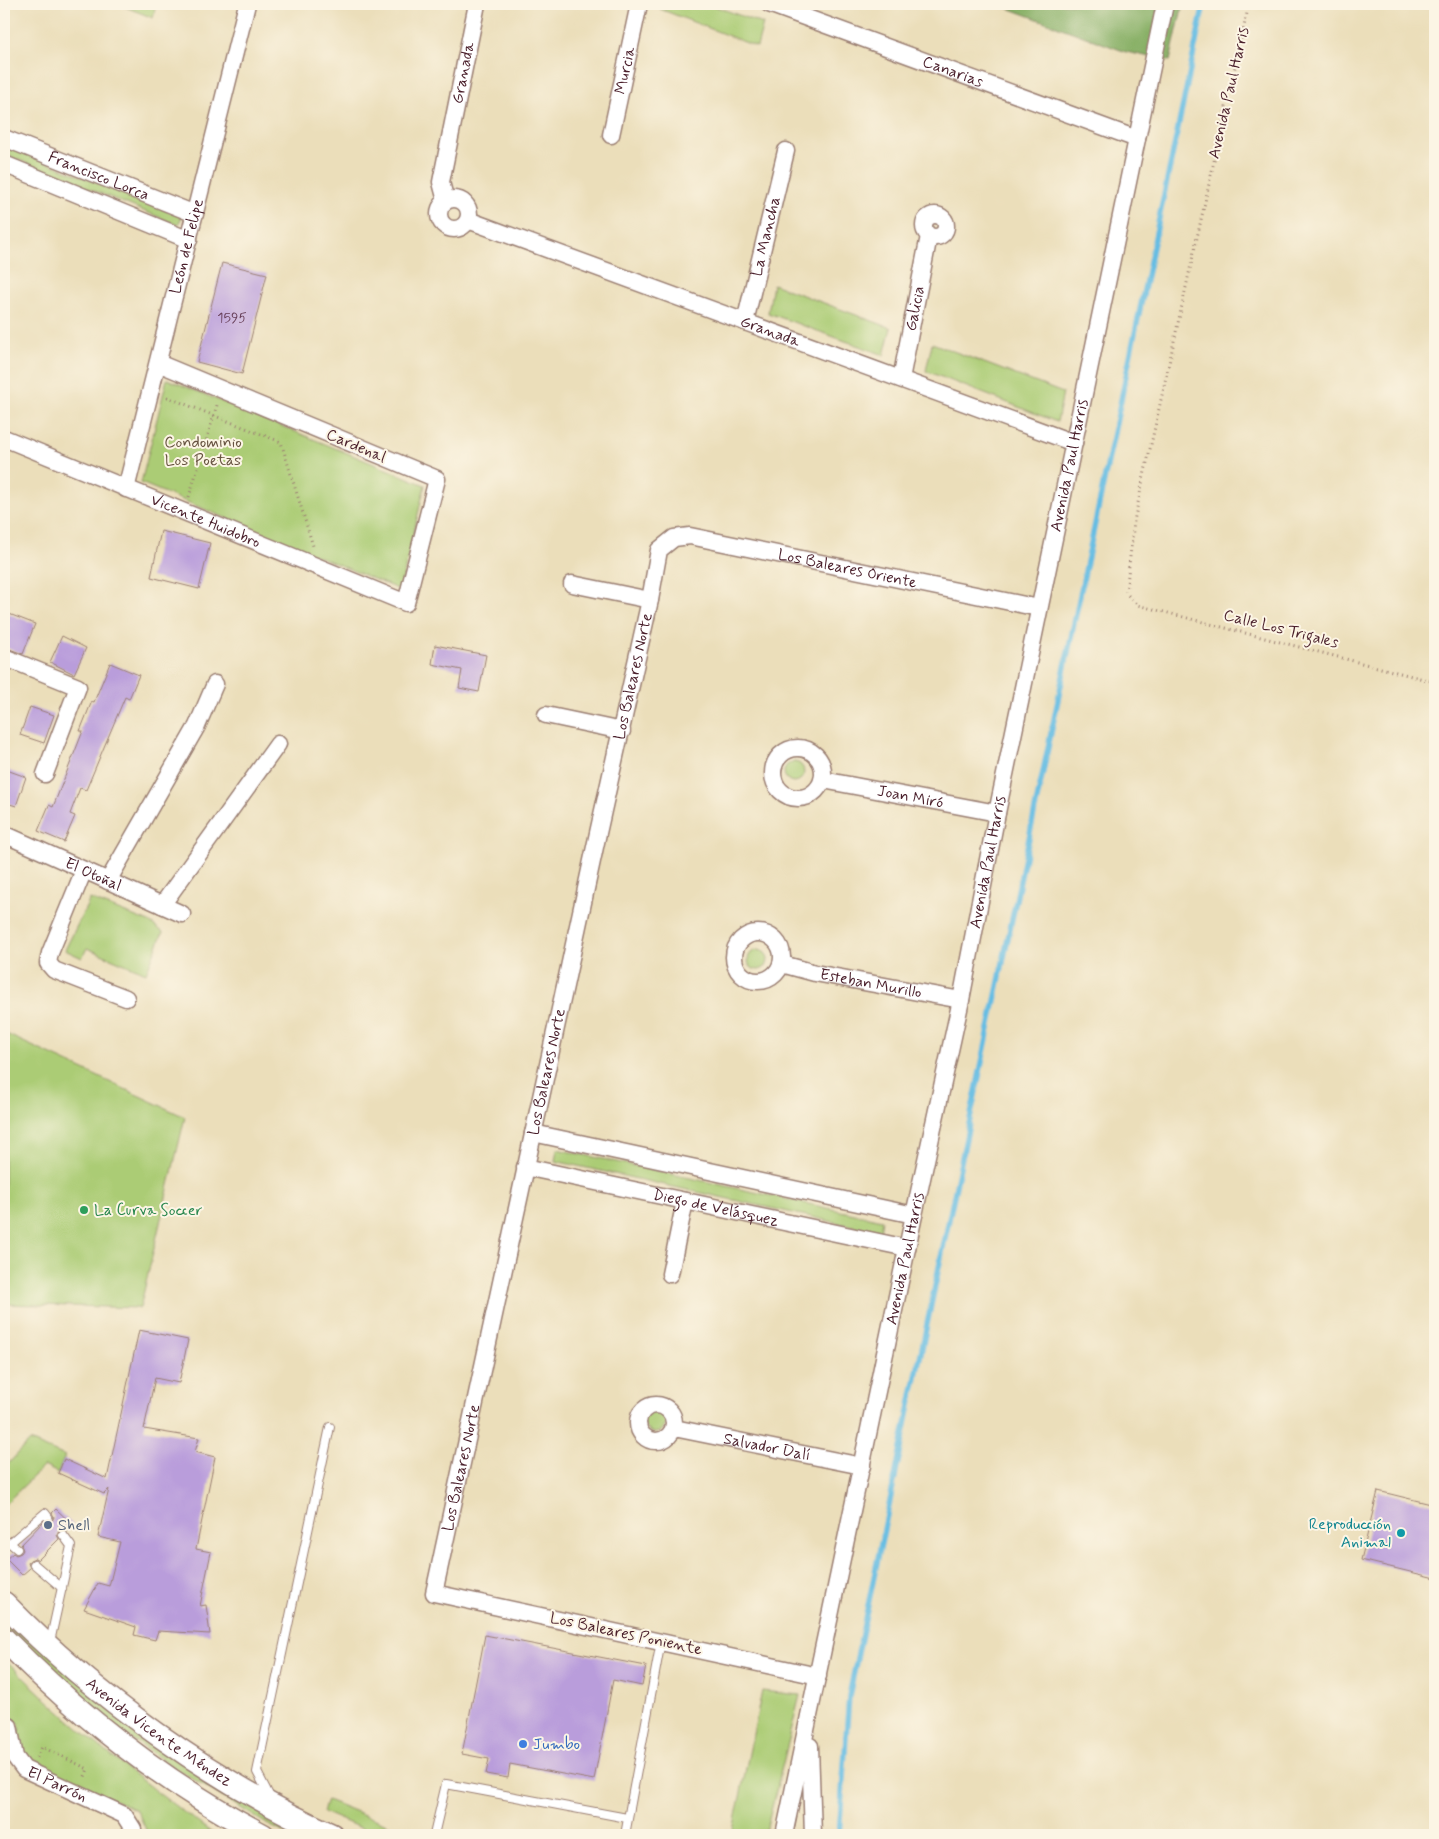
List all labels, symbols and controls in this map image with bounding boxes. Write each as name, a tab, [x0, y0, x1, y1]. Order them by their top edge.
street label: Avenida Paul Harris	[1204, 25, 1254, 161]
street label: Granada	[447, 40, 480, 105]
street label: Murcia	[610, 44, 640, 96]
street label: Canarias	[920, 51, 986, 92]
street label: Francisco Lorca	[45, 146, 153, 205]
street label: La Mancha	[746, 194, 785, 279]
street label: León de Felipe	[165, 197, 209, 296]
street label: Galicia	[900, 284, 930, 333]
house number: 1595	[217, 309, 247, 327]
street label: Granada	[737, 311, 803, 352]
street label: Avenida Paul Harris	[1045, 397, 1093, 534]
street label: Cardenal	[323, 424, 389, 468]
park label: Condominio Los Poetas	[164, 432, 242, 471]
street label: Vicente Huidobro	[148, 489, 264, 553]
street label: Los Baleares Oriente	[776, 544, 919, 593]
street label: Calle Los Trigales	[1221, 605, 1341, 654]
street label: Los Baleares Norte	[609, 611, 657, 742]
street label: Joan Miró	[876, 780, 946, 813]
street label: Avenida Paul Harris	[964, 794, 1011, 930]
street label: El Otoñal	[62, 852, 125, 896]
street label: Esteban Murillo	[818, 964, 923, 1003]
street label: Los Baleares Norte	[523, 1006, 570, 1137]
street label: Diego de Velásquez	[651, 1184, 781, 1231]
street label: Avenida Paul Harris	[881, 1190, 929, 1327]
place label: La Curva Soccer	[94, 1200, 203, 1221]
marker: La Curva Soccer	[78, 1204, 90, 1216]
street label: Los Baleares Norte	[437, 1402, 485, 1533]
street label: Salvador Dalí	[722, 1428, 812, 1466]
place label: Reproducción Animal	[1309, 1514, 1391, 1553]
place label: Shell	[58, 1515, 90, 1536]
marker: Shell	[42, 1519, 54, 1531]
marker: Reproducción Animal	[1395, 1527, 1407, 1539]
street label: Los Baleares Poniente	[548, 1608, 704, 1660]
street label: Avenida Vicente Méndez	[81, 1673, 236, 1791]
place label: Jumbo	[533, 1734, 580, 1755]
marker: Jumbo	[517, 1738, 529, 1750]
street label: El Parrón	[24, 1761, 91, 1807]

